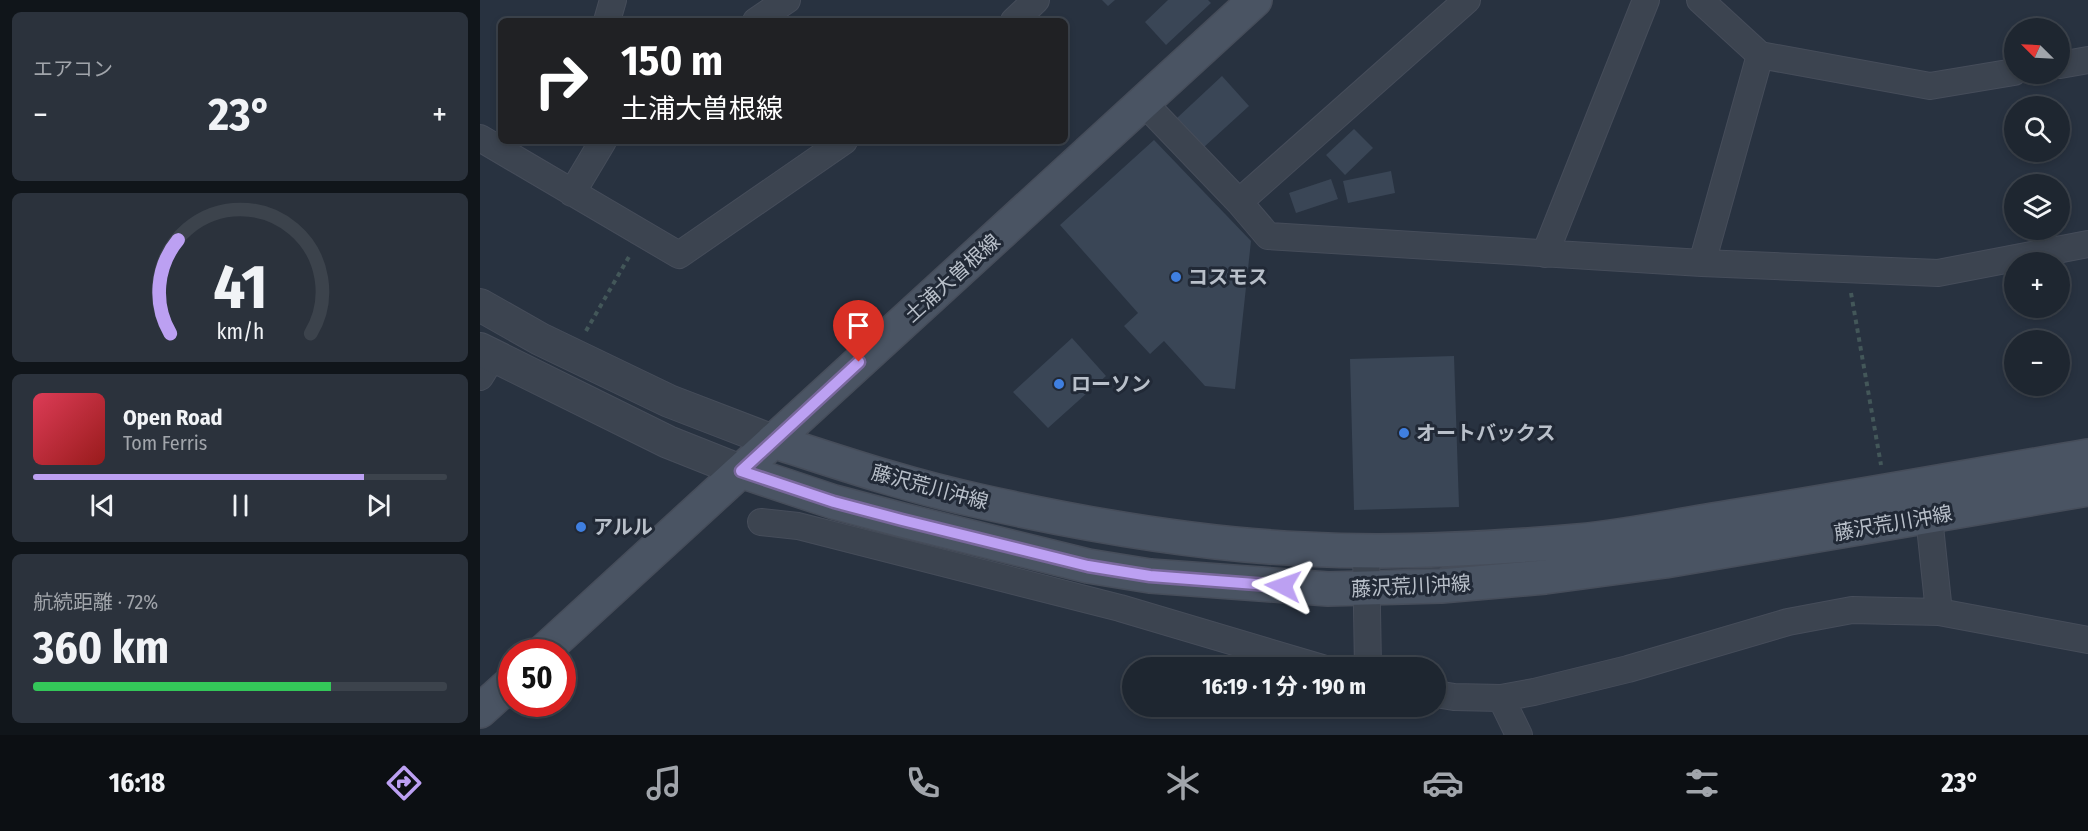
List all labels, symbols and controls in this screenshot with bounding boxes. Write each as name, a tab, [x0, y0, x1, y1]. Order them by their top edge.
north arrow	[2004, 18, 2070, 84]
map controls	[2004, 18, 2070, 396]
text: 150 m	[621, 36, 723, 86]
icon: right	[522, 42, 600, 120]
text: エアコン	[33, 57, 113, 81]
text: 23°	[208, 88, 272, 142]
text: 土浦大曽根線	[621, 93, 783, 125]
text: −	[33, 95, 48, 135]
text: +	[432, 95, 447, 135]
button: search	[2004, 96, 2070, 162]
button: layers	[2004, 174, 2070, 240]
street label: 土浦大曽根線	[899, 229, 1005, 327]
text: 41	[213, 250, 267, 325]
button: +	[2004, 252, 2070, 318]
place label: コスモス	[1188, 265, 1268, 289]
marker: コスモス	[1169, 270, 1183, 284]
pin	[833, 300, 884, 362]
icon: arrive	[842, 309, 875, 342]
text: km/h	[216, 320, 264, 346]
button: −	[2004, 330, 2070, 396]
place label: ローソン	[1071, 372, 1151, 396]
marker: ローソン	[1052, 377, 1066, 391]
text: Open Road	[123, 404, 223, 431]
place label: オートバックス	[1416, 421, 1555, 445]
marker: オートバックス	[1397, 426, 1411, 440]
text: Tom Ferris	[123, 431, 207, 455]
street label: 藤沢荒川沖線	[869, 460, 991, 514]
icon: previous	[86, 489, 119, 522]
icon: pause	[224, 489, 257, 522]
icon: next	[362, 489, 395, 522]
street label: 藤沢荒川沖線	[1832, 501, 1954, 545]
place label: アルル	[593, 515, 653, 539]
marker: アルル	[574, 520, 588, 534]
position arrow	[1251, 554, 1315, 618]
street label: 藤沢荒川沖線	[1350, 571, 1472, 601]
text: 航続距離 · 72%	[33, 590, 158, 614]
text: 360 km	[33, 621, 169, 675]
speed limit sign: 50	[498, 639, 576, 717]
text: 16:19 · 1 分 · 190 m	[1202, 673, 1366, 700]
icon: directions	[383, 762, 425, 804]
icon: music	[643, 762, 685, 804]
icon: phone	[902, 762, 944, 804]
icon: climate	[1162, 762, 1204, 804]
icon: car	[1422, 762, 1464, 804]
icon: filters	[1681, 762, 1723, 804]
text: 16:18	[109, 767, 165, 799]
text: 23°	[1941, 767, 1979, 799]

